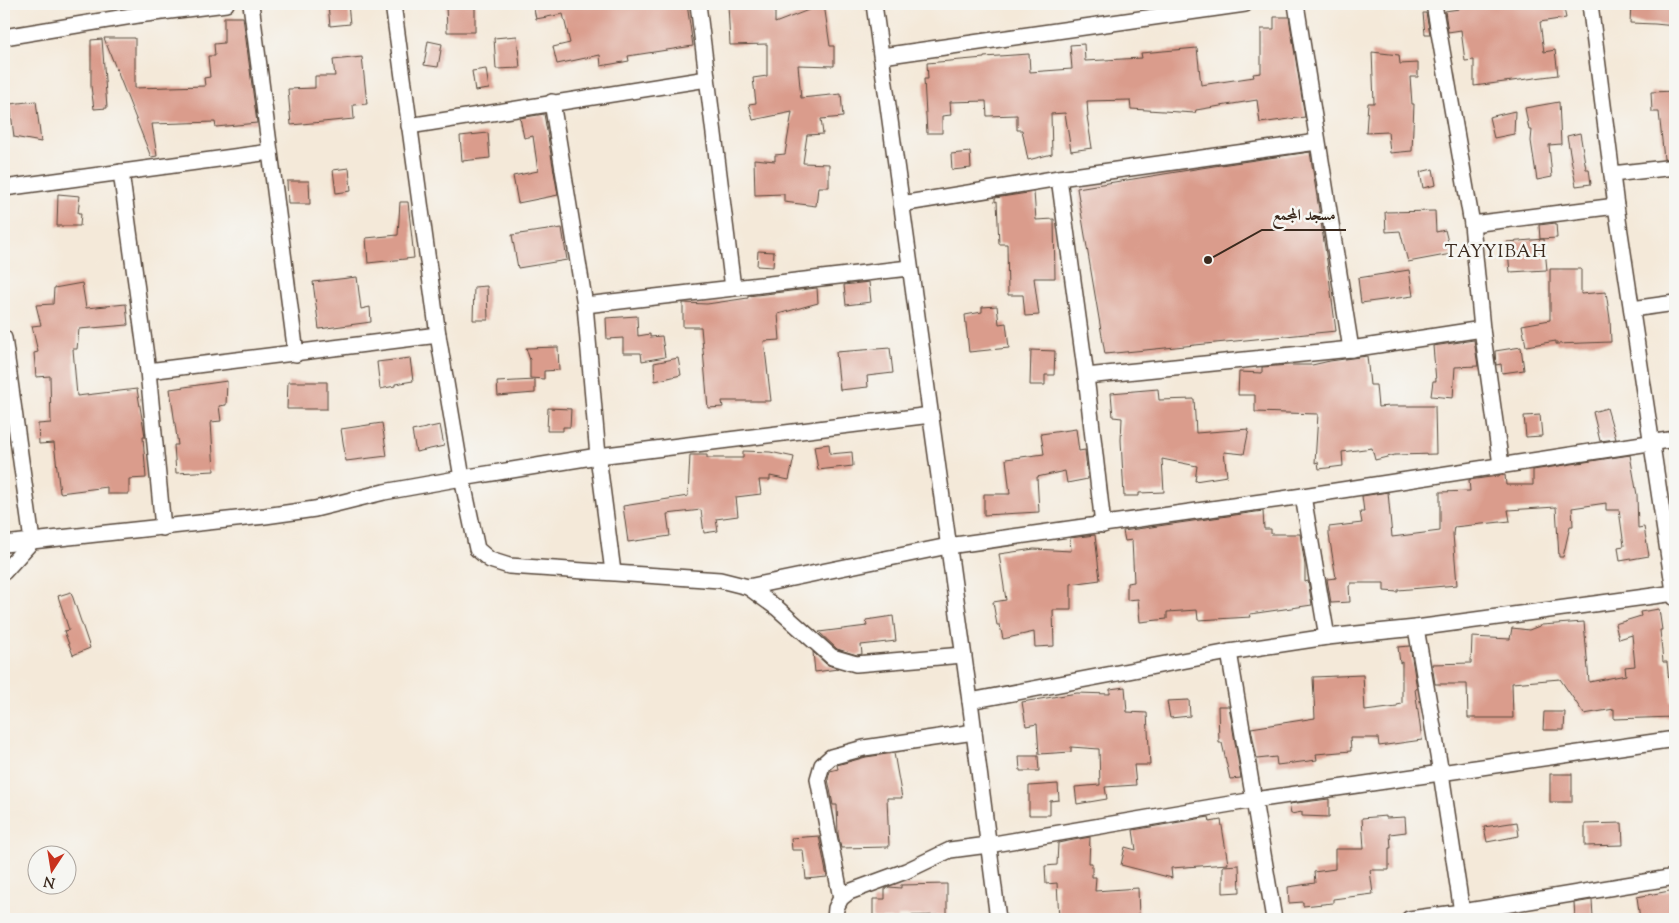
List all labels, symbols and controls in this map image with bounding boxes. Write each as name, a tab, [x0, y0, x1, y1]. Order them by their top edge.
callout: مسجد المجمع	[1262, 199, 1346, 230]
text: مسجد المجمع	[1272, 205, 1336, 230]
district label: TAYYIBAH	[1445, 240, 1547, 266]
north arrow	[28, 846, 78, 896]
text: N	[42, 870, 57, 892]

